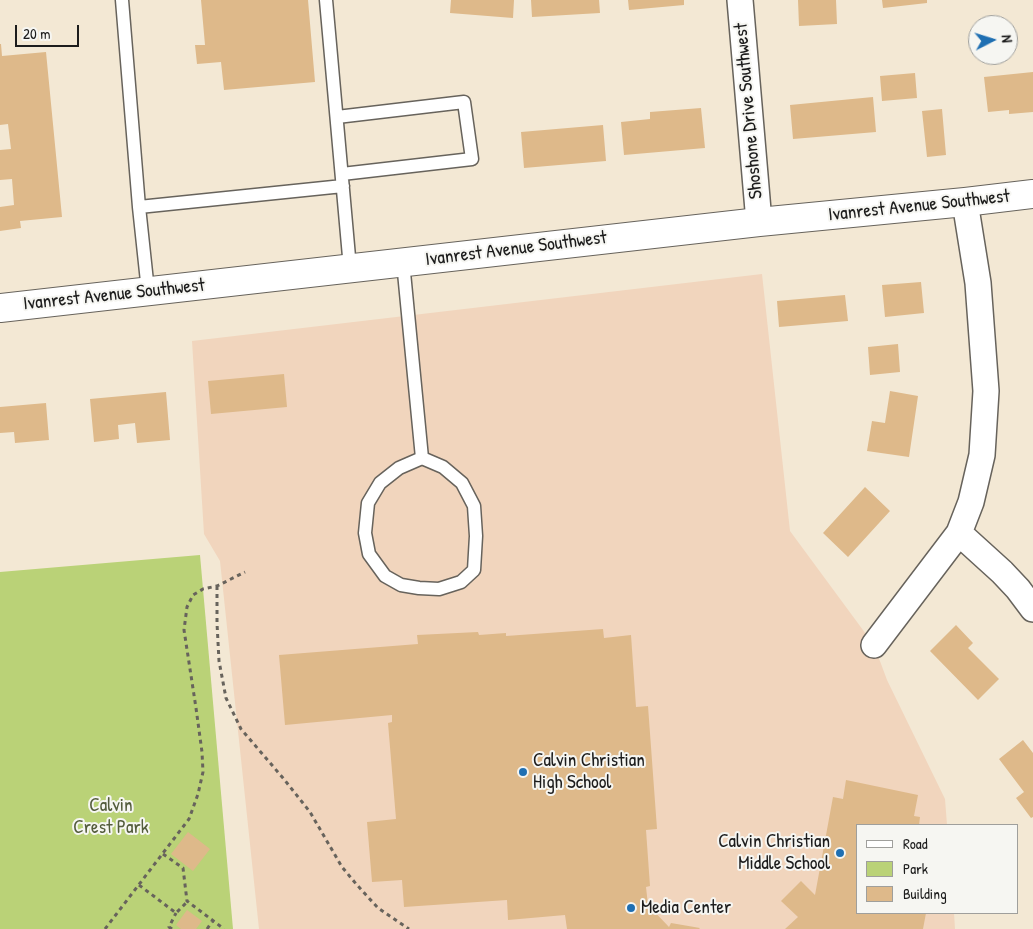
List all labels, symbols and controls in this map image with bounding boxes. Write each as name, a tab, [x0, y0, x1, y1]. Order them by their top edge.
scale bar	[18, 15, 81, 47]
north arrow	[968, 15, 1018, 65]
street label: Shoshone Drive Southwest	[730, 22, 768, 200]
text: 20 m	[23, 23, 50, 44]
text: N	[998, 34, 1017, 43]
street label: Ivanrest Avenue Southwest	[827, 185, 1011, 227]
street label: Ivanrest Avenue Southwest	[424, 227, 608, 271]
street label: Ivanrest Avenue Southwest	[22, 274, 206, 316]
place label: Calvin Christian High School	[533, 750, 645, 794]
marker: Calvin Christian High School	[517, 766, 529, 778]
park label: Calvin Crest Park	[73, 795, 149, 839]
legend	[856, 824, 1018, 914]
place label: Calvin Christian Middle School	[718, 831, 830, 875]
text: Road	[903, 833, 928, 854]
marker: Calvin Christian Middle School	[834, 847, 846, 859]
text: Park	[903, 858, 928, 879]
text: Building	[903, 883, 947, 904]
place label: Media Center	[641, 897, 731, 919]
marker: Media Center	[625, 902, 637, 914]

